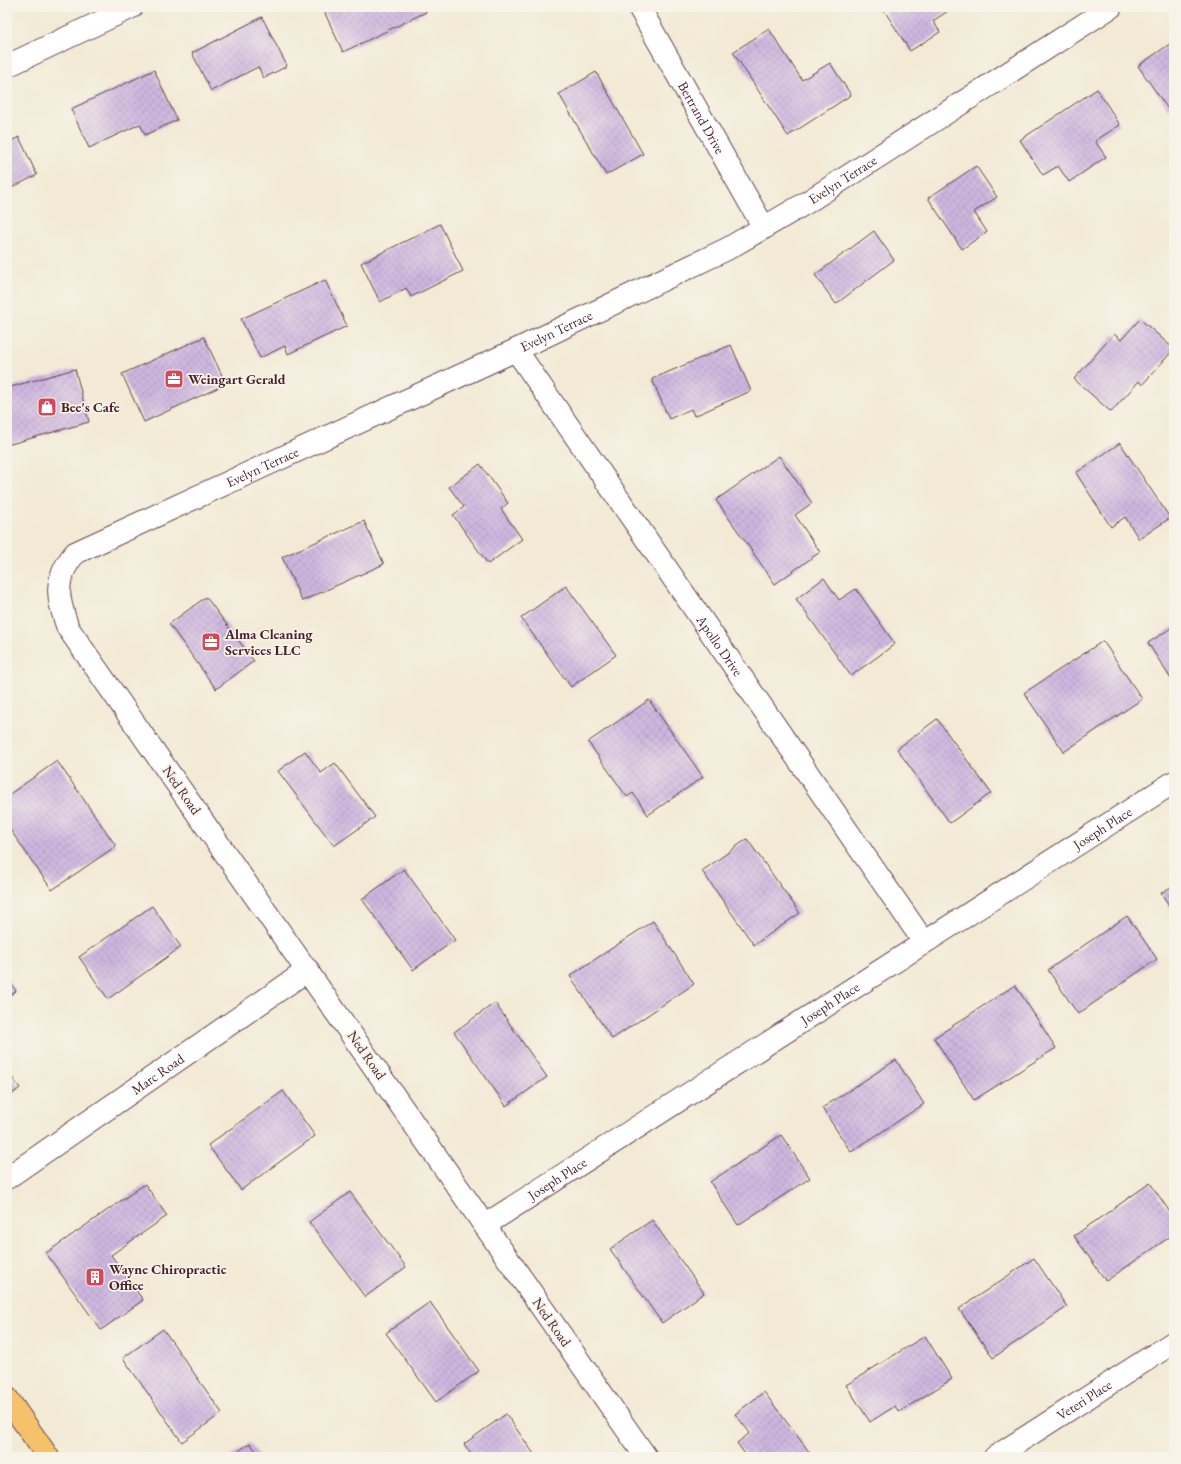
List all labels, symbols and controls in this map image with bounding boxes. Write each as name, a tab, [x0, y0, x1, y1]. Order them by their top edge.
street label: Bertrand Drive	[674, 78, 729, 157]
street label: Evelyn Terrace	[805, 151, 880, 208]
street label: Evelyn Terrace	[517, 306, 596, 356]
office icon: Weingart Gerald	[163, 368, 185, 390]
place label: Weingart Gerald	[188, 370, 286, 388]
shop icon: Bee's Cafe	[36, 396, 58, 418]
place label: Bee's Cafe	[61, 398, 120, 416]
street label: Evelyn Terrace	[223, 442, 302, 491]
street label: Apollo Drive	[692, 611, 747, 680]
place label: Alma Cleaning Services LLC	[224, 625, 313, 659]
office icon: Alma Cleaning Services LLC	[200, 631, 222, 653]
street label: Ned Road	[159, 762, 206, 819]
street label: Joseph Place	[1069, 802, 1136, 854]
street label: Joseph Place	[796, 977, 863, 1029]
street label: Ned Road	[344, 1027, 391, 1084]
street label: Marc Road	[128, 1049, 188, 1099]
street label: Joseph Place	[524, 1153, 591, 1205]
place label: Wayne Chiropractic Office	[109, 1260, 227, 1294]
building icon: Wayne Chiropractic Office	[84, 1266, 106, 1288]
street label: Ned Road	[529, 1294, 576, 1351]
street label: Veteri Place	[1053, 1375, 1116, 1424]

